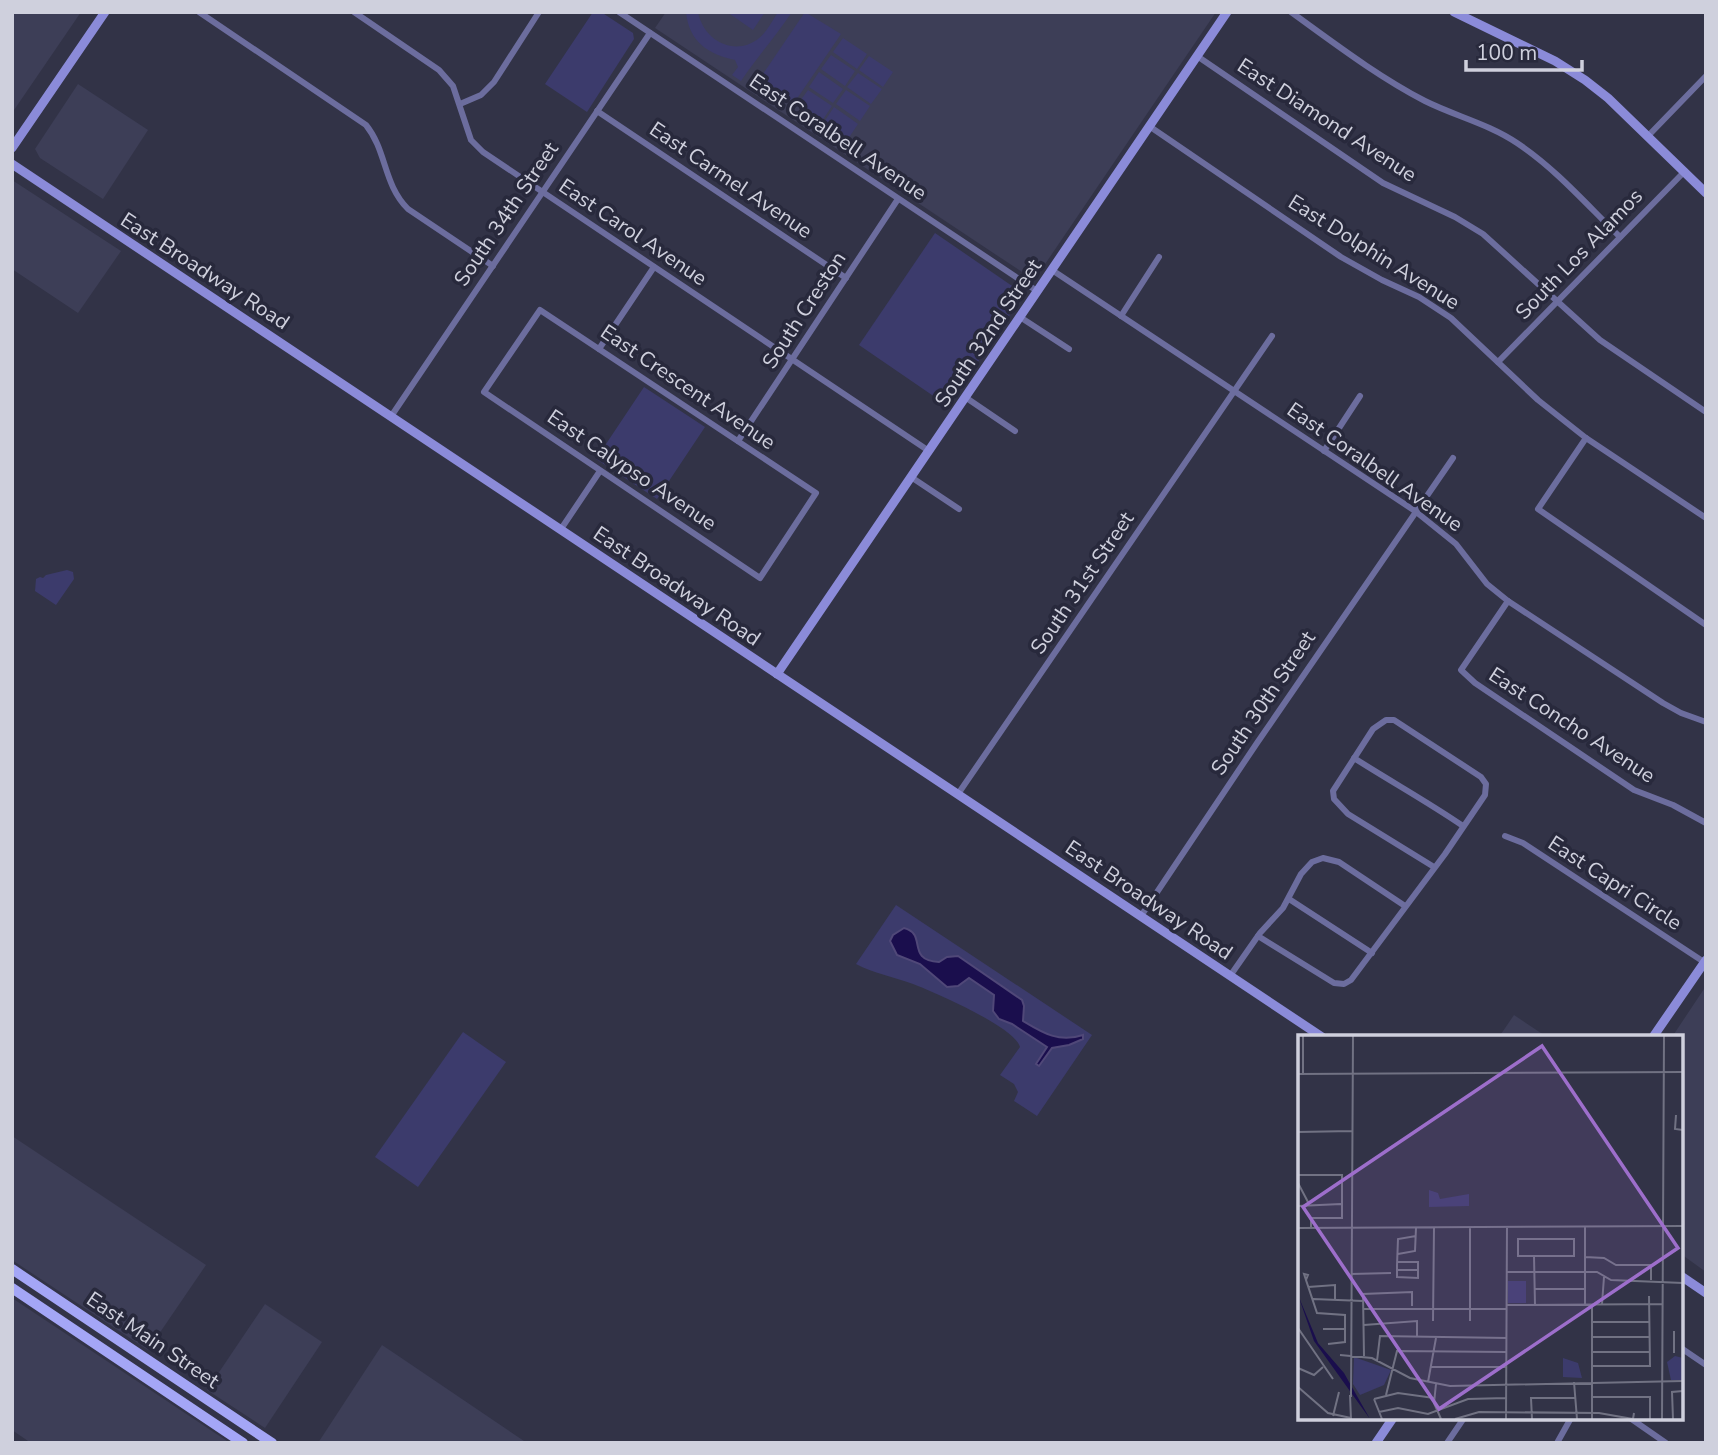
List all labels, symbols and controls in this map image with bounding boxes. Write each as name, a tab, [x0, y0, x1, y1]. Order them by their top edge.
scale bar	[1466, 28, 1582, 72]
text: 100 m	[1476, 39, 1537, 67]
street label: East Diamond Avenue	[1232, 52, 1422, 188]
street label: East Coralbell Avenue	[744, 67, 932, 207]
street label: East Carmel Avenue	[644, 115, 818, 245]
street label: South 34th Street	[447, 136, 565, 292]
street label: East Carol Avenue	[553, 172, 713, 292]
street label: South Los Alamos	[1509, 182, 1649, 326]
street label: East Dolphin Avenue	[1283, 188, 1465, 316]
street label: East Broadway Road	[115, 206, 295, 336]
street label: South Creston	[756, 246, 852, 374]
street label: South 32nd Street	[928, 253, 1048, 413]
street label: East Crescent Avenue	[595, 318, 781, 456]
street label: East Coralbell Avenue	[1282, 396, 1468, 538]
street label: East Calypso Avenue	[542, 403, 722, 537]
street label: South 31st Street	[1024, 506, 1140, 660]
street label: East Broadway Road	[588, 520, 766, 652]
street label: South 30th Street	[1204, 625, 1322, 781]
street label: East Concho Avenue	[1483, 661, 1661, 789]
street label: East Capri Circle	[1543, 829, 1687, 937]
street label: East Broadway Road	[1060, 834, 1238, 966]
inset map	[1298, 1035, 1683, 1420]
street label: East Main Street	[81, 1285, 225, 1395]

